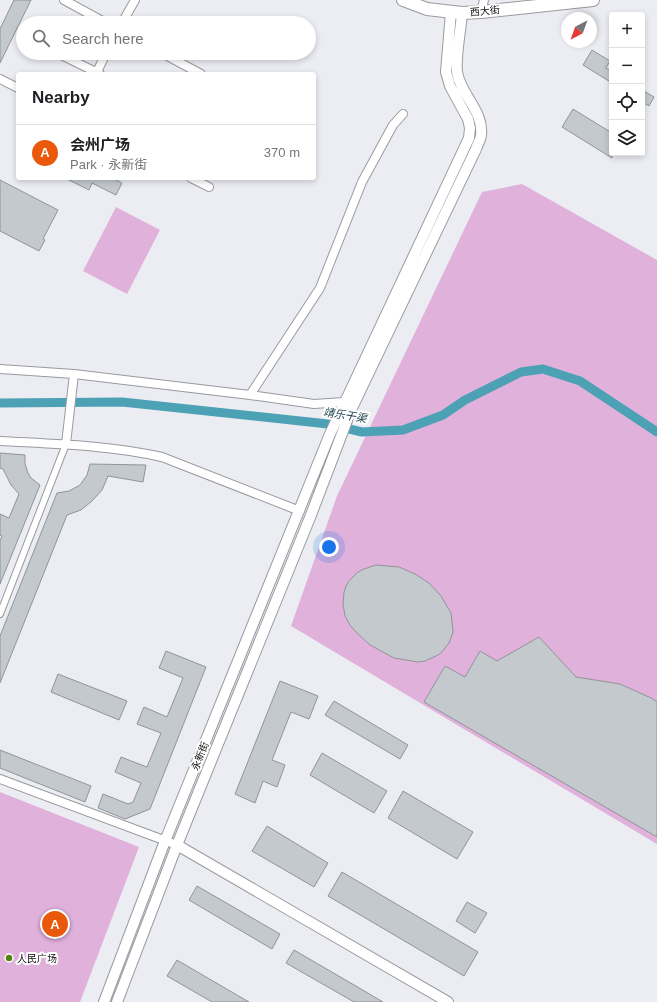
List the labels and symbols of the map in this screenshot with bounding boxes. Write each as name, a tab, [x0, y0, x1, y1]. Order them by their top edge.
street label: 西大街	[470, 4, 500, 18]
north arrow	[561, 12, 597, 48]
water label: 靖乐干渠	[322, 406, 370, 425]
your location	[319, 537, 339, 557]
street label: 永新街	[189, 740, 211, 772]
pin: A	[42, 909, 68, 939]
marker: 人民广场	[4, 953, 14, 963]
place label: 人民广场	[17, 953, 57, 964]

